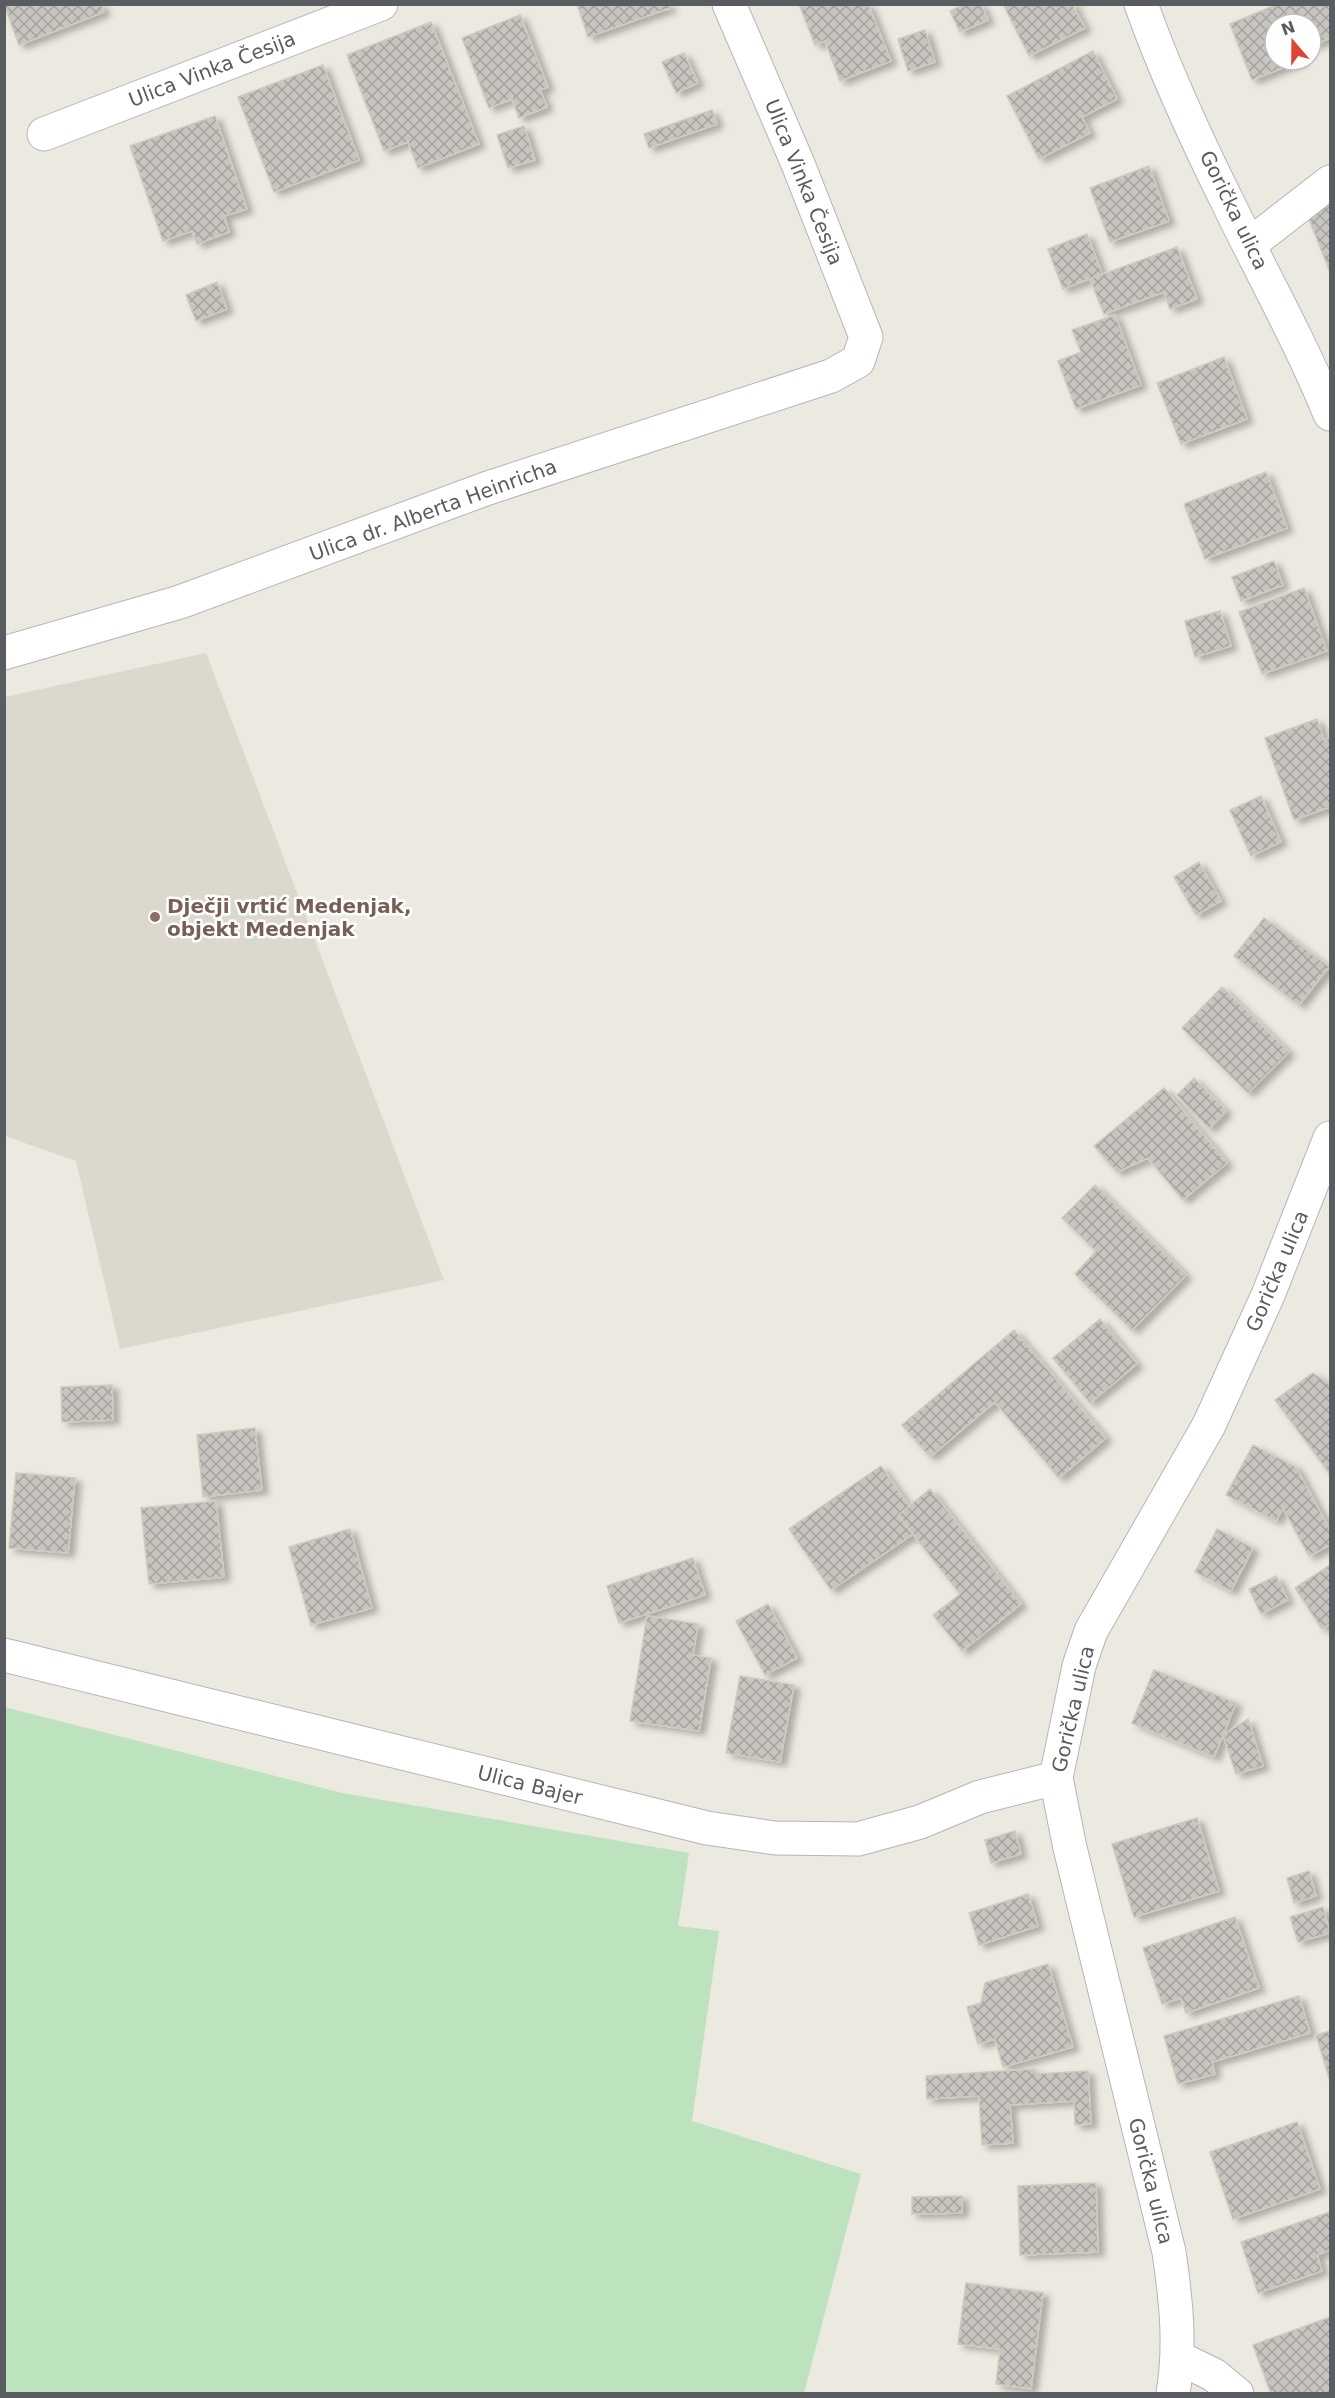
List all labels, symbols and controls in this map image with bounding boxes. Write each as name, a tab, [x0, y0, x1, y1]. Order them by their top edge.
north arrow	[1263, 12, 1323, 72]
text: N	[1278, 17, 1298, 40]
street label: Ulica Vinka Česija	[125, 26, 299, 112]
street label: Ulica Vinka Česija	[760, 96, 848, 268]
street label: Gorička ulica	[1195, 147, 1273, 273]
street label: Ulica dr. Alberta Heinricha	[306, 454, 560, 566]
place label: Dječji vrtić Medenjak, objekt Medenjak	[167, 894, 412, 941]
marker: Dječji vrtić Medenjak, objekt Medenjak	[148, 910, 162, 924]
street label: Gorička ulica	[1241, 1207, 1313, 1335]
street label: Gorička ulica	[1047, 1643, 1099, 1775]
street label: Ulica Bajer	[475, 1760, 586, 1810]
street label: Gorička ulica	[1124, 2115, 1178, 2247]

